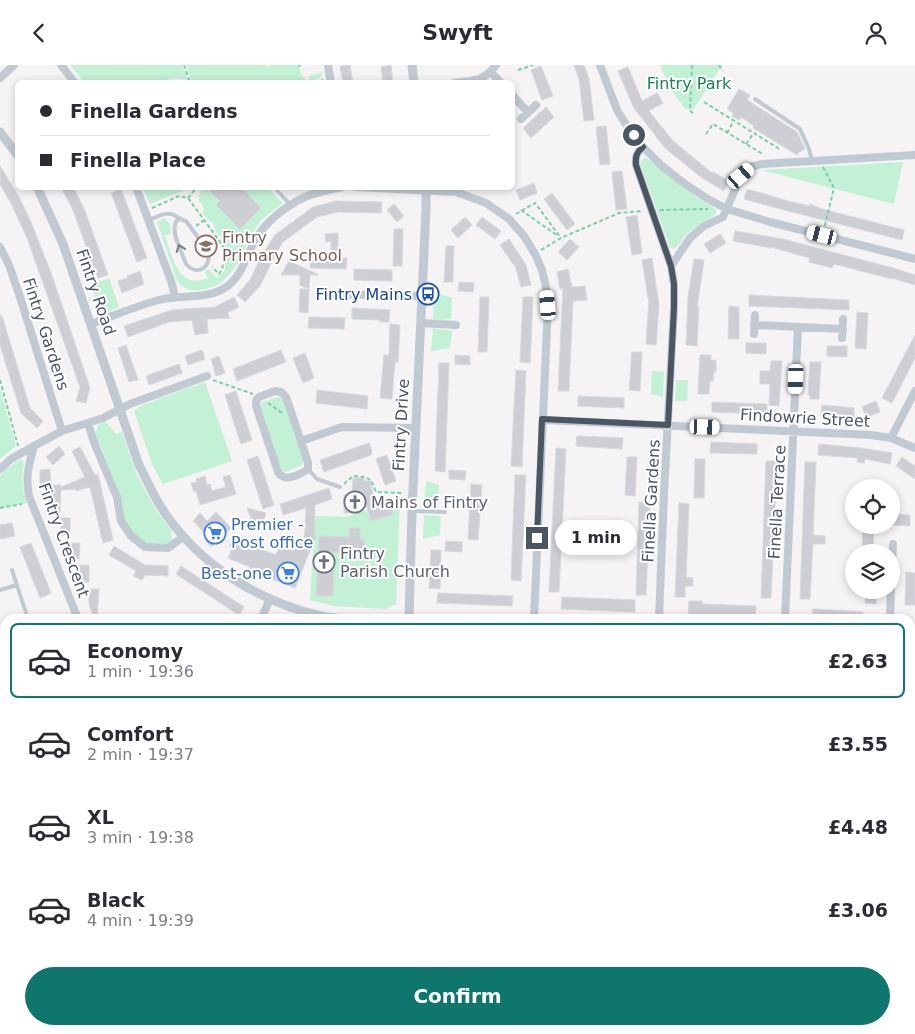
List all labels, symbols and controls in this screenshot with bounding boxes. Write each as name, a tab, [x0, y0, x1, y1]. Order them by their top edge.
icon: back	[25, 19, 53, 47]
icon: person	[862, 19, 890, 47]
text: Swyft	[422, 20, 493, 45]
park label: Fintry Park	[647, 74, 732, 93]
text: Finella Gardens	[70, 100, 237, 122]
route start	[623, 124, 645, 146]
text: Finella Place	[70, 149, 206, 171]
car	[724, 160, 757, 192]
car	[805, 224, 838, 246]
place label: Fintry Primary School	[222, 228, 342, 265]
school or university icon: Fintry Primary School	[194, 234, 218, 258]
one-way arrow	[176, 244, 186, 252]
street label: Fintry Road	[72, 246, 120, 338]
street label: Fintry Gardens	[19, 275, 73, 393]
bus stop icon: Fintry Mains	[416, 282, 440, 306]
place label: Fintry Mains	[315, 285, 412, 304]
car	[539, 289, 556, 321]
car	[787, 364, 804, 394]
street label: Fintry Drive	[389, 378, 413, 472]
street label: Findowrie Street	[739, 405, 871, 431]
car	[689, 419, 720, 435]
street label: Finella Gardens	[638, 439, 664, 563]
street label: Finella Terrace	[765, 444, 789, 560]
map controls	[845, 479, 900, 599]
button: locate	[845, 479, 900, 534]
street label: Fintry Crescent	[34, 480, 94, 600]
church icon: Mains of Fintry	[343, 490, 367, 514]
place label: Mains of Fintry	[371, 493, 488, 512]
place label: Premier - Post office	[231, 515, 313, 552]
supermarket icon: Premier - Post office	[203, 521, 227, 545]
callout: 1 min	[554, 521, 637, 555]
route end	[526, 527, 548, 549]
text: 1 min	[571, 528, 621, 547]
place label: Fintry Parish Church	[340, 544, 450, 581]
button: layers	[845, 544, 900, 599]
church icon: Fintry Parish Church	[312, 550, 336, 574]
supermarket icon: Best-one	[276, 561, 300, 585]
place label: Best-one	[201, 564, 272, 583]
icon: car	[27, 638, 72, 683]
text: Economy	[87, 640, 183, 662]
text: £2.63	[828, 650, 888, 672]
text: 1 min · 19:36	[87, 662, 194, 681]
icon: car	[27, 721, 72, 766]
text: Comfort	[87, 723, 174, 745]
text: £3.55	[828, 733, 888, 755]
text: 2 min · 19:37	[87, 745, 194, 764]
icon: car	[27, 804, 72, 849]
text: XL	[87, 806, 114, 828]
text: £4.48	[828, 816, 888, 838]
text: 3 min · 19:38	[87, 828, 194, 847]
icon: car	[27, 887, 72, 932]
text: Black	[87, 889, 145, 911]
text: £3.06	[828, 899, 888, 921]
text: 4 min · 19:39	[87, 911, 194, 930]
button: Confirm	[25, 967, 890, 1025]

